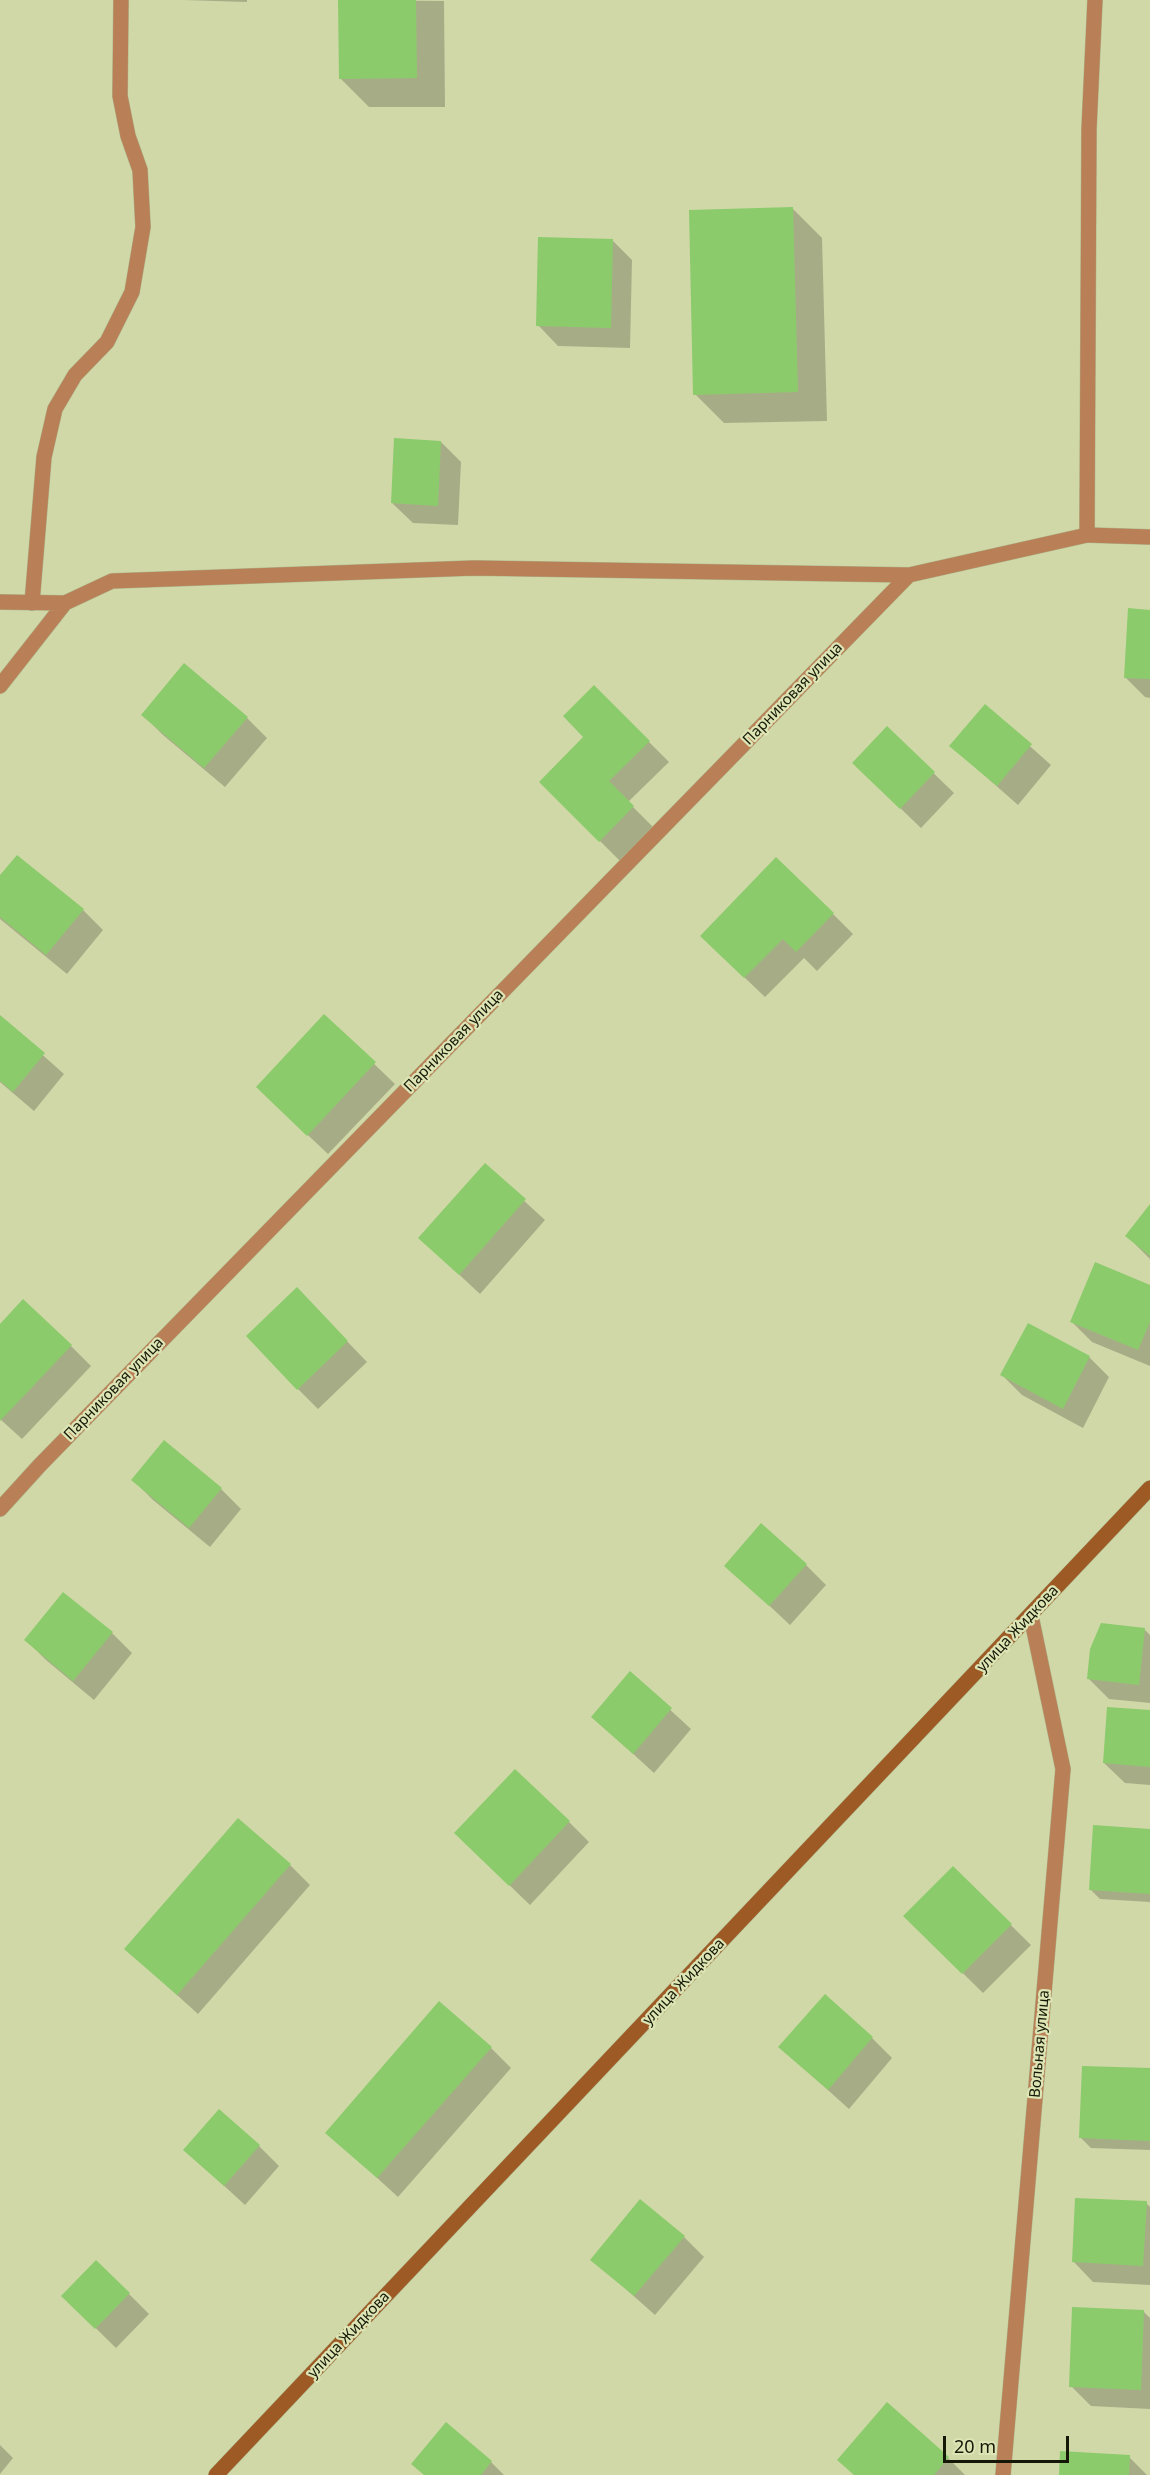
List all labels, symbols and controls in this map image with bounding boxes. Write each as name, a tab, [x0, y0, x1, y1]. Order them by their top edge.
street label: Парниковая улица	[739, 639, 847, 749]
street label: Парниковая улица	[400, 986, 508, 1096]
street label: Парниковая улица	[60, 1334, 168, 1444]
street label: улица Жидкова	[973, 1582, 1063, 1676]
street label: улица Жидкова	[639, 1935, 729, 2029]
street label: Вольная улица	[1026, 1989, 1054, 2099]
street label: улица Жидкова	[304, 2288, 394, 2382]
scale bar	[946, 2424, 1072, 2462]
text: 20 m	[954, 2434, 996, 2458]

